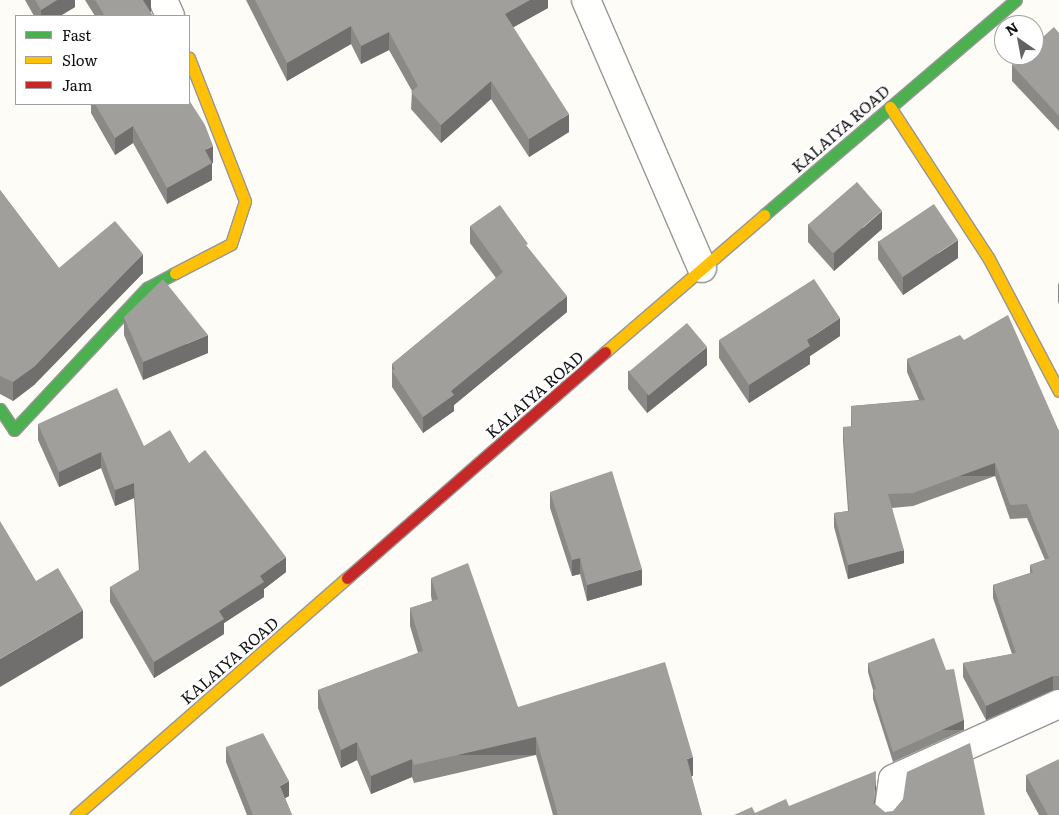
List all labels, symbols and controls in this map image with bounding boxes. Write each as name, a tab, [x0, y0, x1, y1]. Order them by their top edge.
legend	[15, 15, 190, 105]
north arrow	[994, 15, 1044, 65]
text: N	[1001, 17, 1022, 40]
text: Fast	[62, 23, 91, 46]
text: Slow	[62, 48, 97, 71]
text: Jam	[62, 73, 92, 96]
street label: KALAIYA ROAD	[787, 80, 893, 176]
street label: KALAIYA ROAD	[481, 346, 587, 442]
street label: KALAIYA ROAD	[176, 612, 282, 708]

